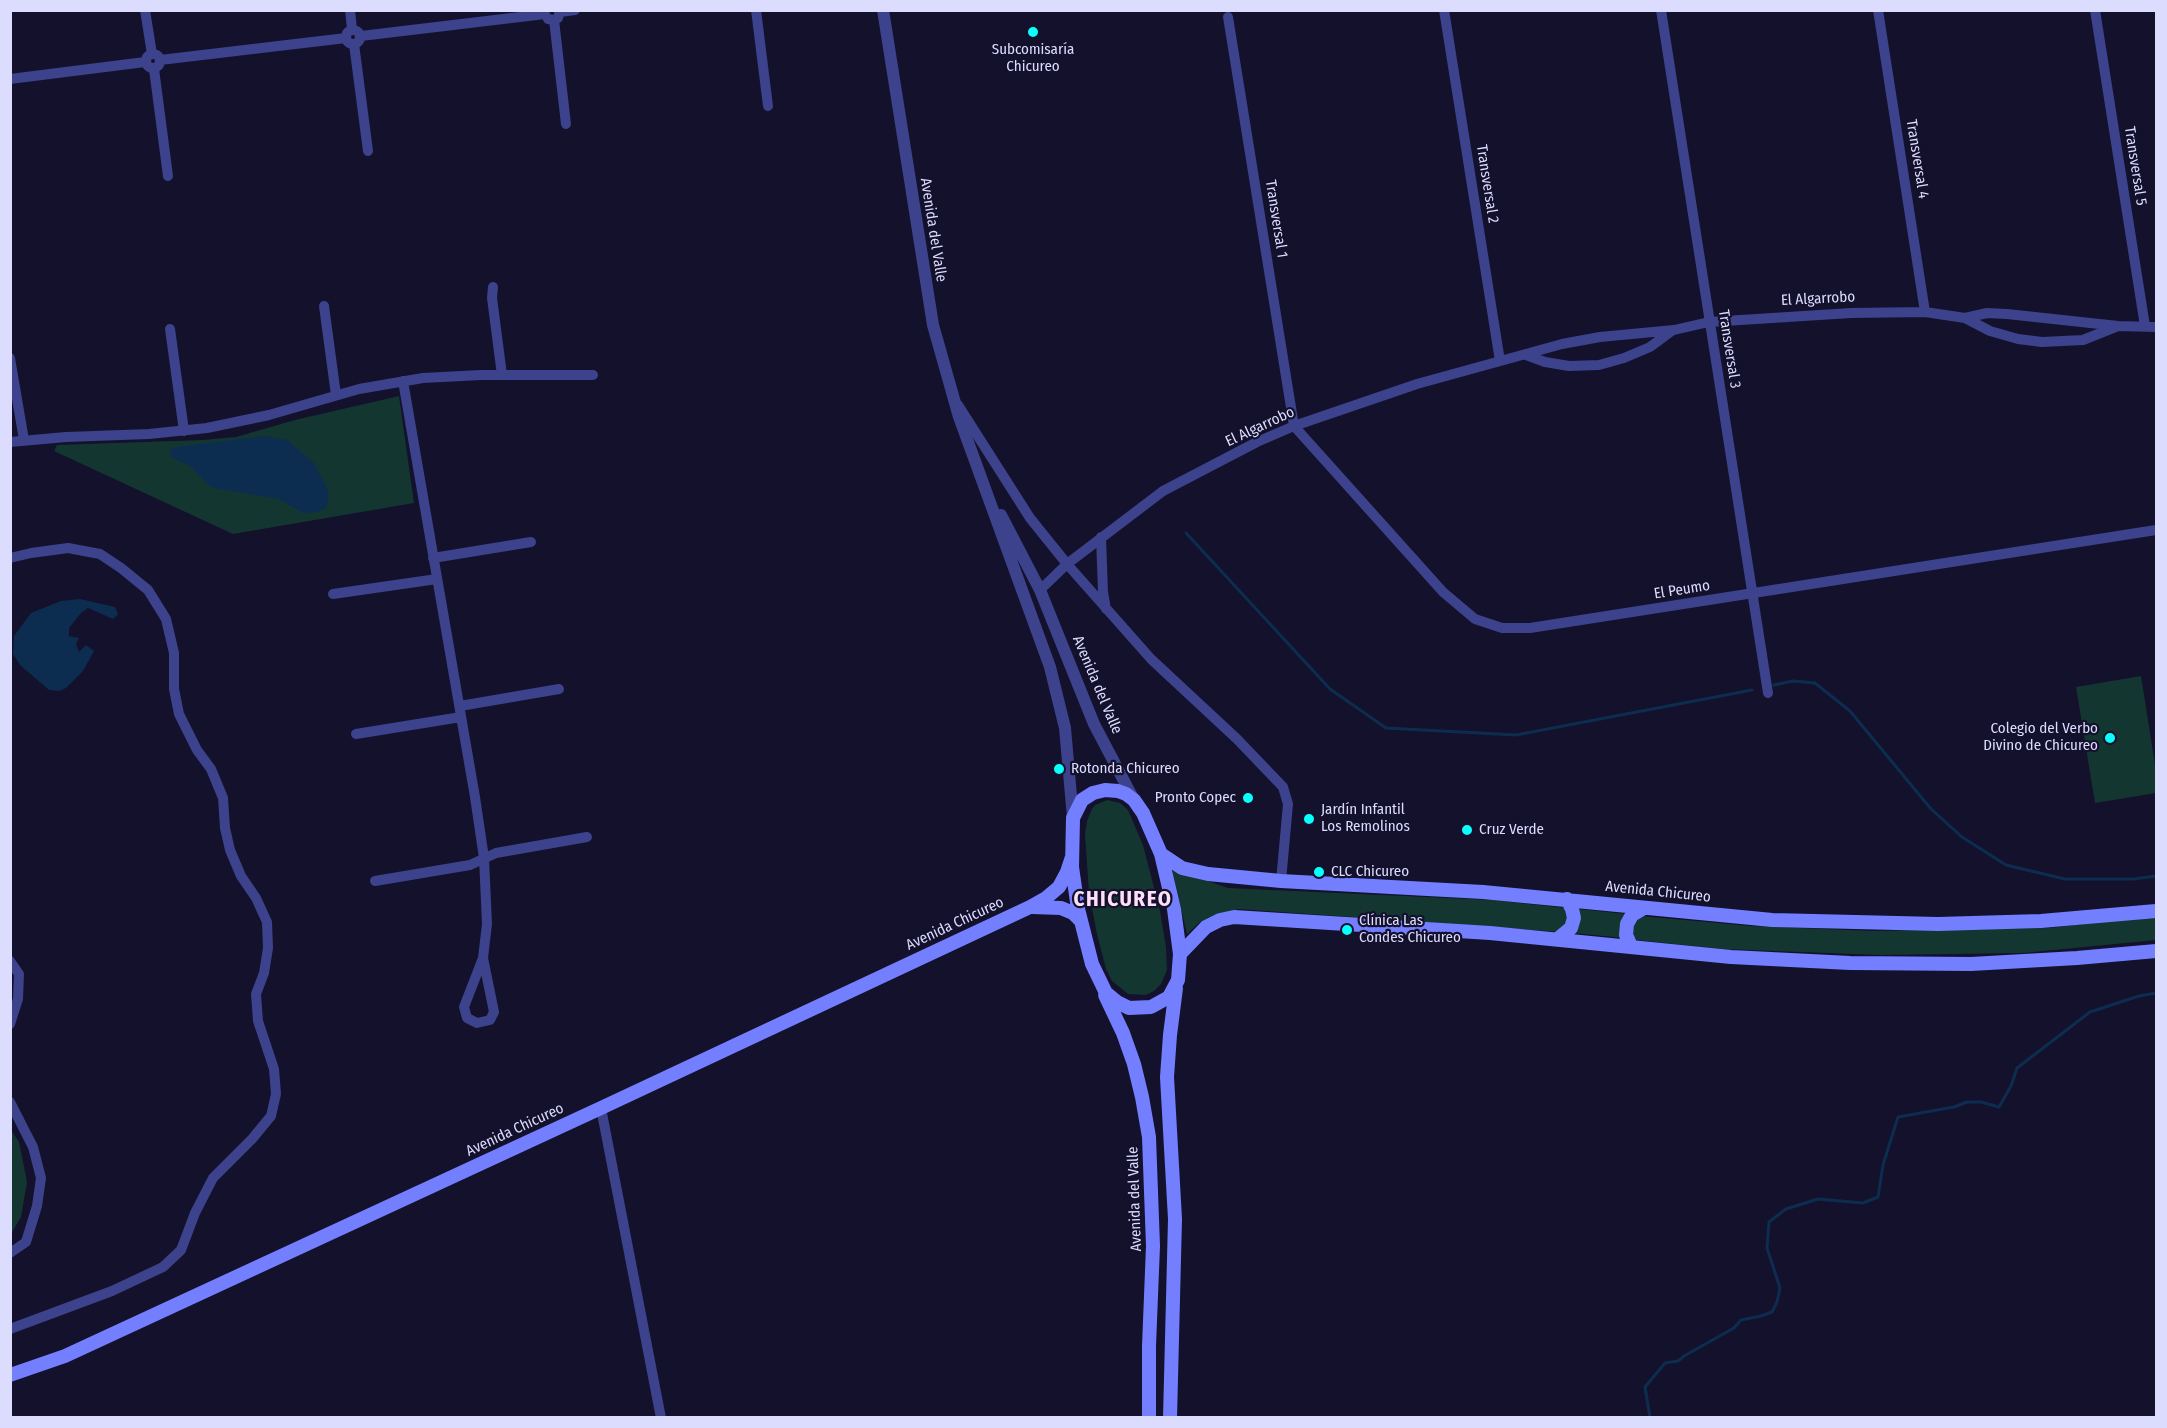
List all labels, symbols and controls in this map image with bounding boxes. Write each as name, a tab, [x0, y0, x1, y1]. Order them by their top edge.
marker: Subcomisaría Chicureo	[1026, 25, 1040, 39]
place label: Subcomisaría Chicureo	[992, 41, 1074, 76]
street label: Transversal 4	[1902, 118, 1932, 200]
street label: Transversal 5	[2120, 125, 2150, 207]
street label: Transversal 2	[1472, 143, 1502, 225]
street label: Avenida del Valle	[916, 177, 950, 283]
street label: Transversal 1	[1261, 179, 1291, 259]
street label: El Algarrobo	[1780, 288, 1856, 310]
street label: Transversal 3	[1714, 308, 1744, 390]
street label: El Algarrobo	[1223, 403, 1297, 451]
street label: El Peumo	[1653, 577, 1711, 603]
street label: Avenida del Valle	[1068, 633, 1126, 737]
place label: Colegio del Verbo Divino de Chicureo	[1983, 720, 2098, 755]
marker: Colegio del Verbo Divino de Chicureo	[2103, 731, 2117, 745]
place label: Rotonda Chicureo	[1071, 760, 1180, 778]
marker: Rotonda Chicureo	[1052, 762, 1066, 776]
place label: Pronto Copec	[1155, 789, 1236, 807]
marker: Pronto Copec	[1241, 791, 1255, 805]
place label: Jardín Infantil Los Remolinos	[1321, 801, 1410, 836]
marker: Jardín Infantil Los Remolinos	[1302, 812, 1316, 826]
place label: Cruz Verde	[1479, 821, 1544, 839]
marker: Cruz Verde	[1460, 823, 1474, 837]
place label: CLC Chicureo	[1331, 863, 1409, 881]
marker: CLC Chicureo	[1312, 865, 1326, 879]
street label: Avenida Chicureo	[1604, 878, 1712, 906]
district label: CHICUREO	[1073, 887, 1173, 913]
street label: Avenida Chicureo	[903, 893, 1007, 955]
place label: Clínica Las Condes Chicureo	[1359, 912, 1461, 947]
marker: Clínica Las Condes Chicureo	[1340, 923, 1354, 937]
street label: Avenida Chicureo	[463, 1099, 567, 1161]
street label: Avenida del Valle	[1124, 1146, 1146, 1252]

